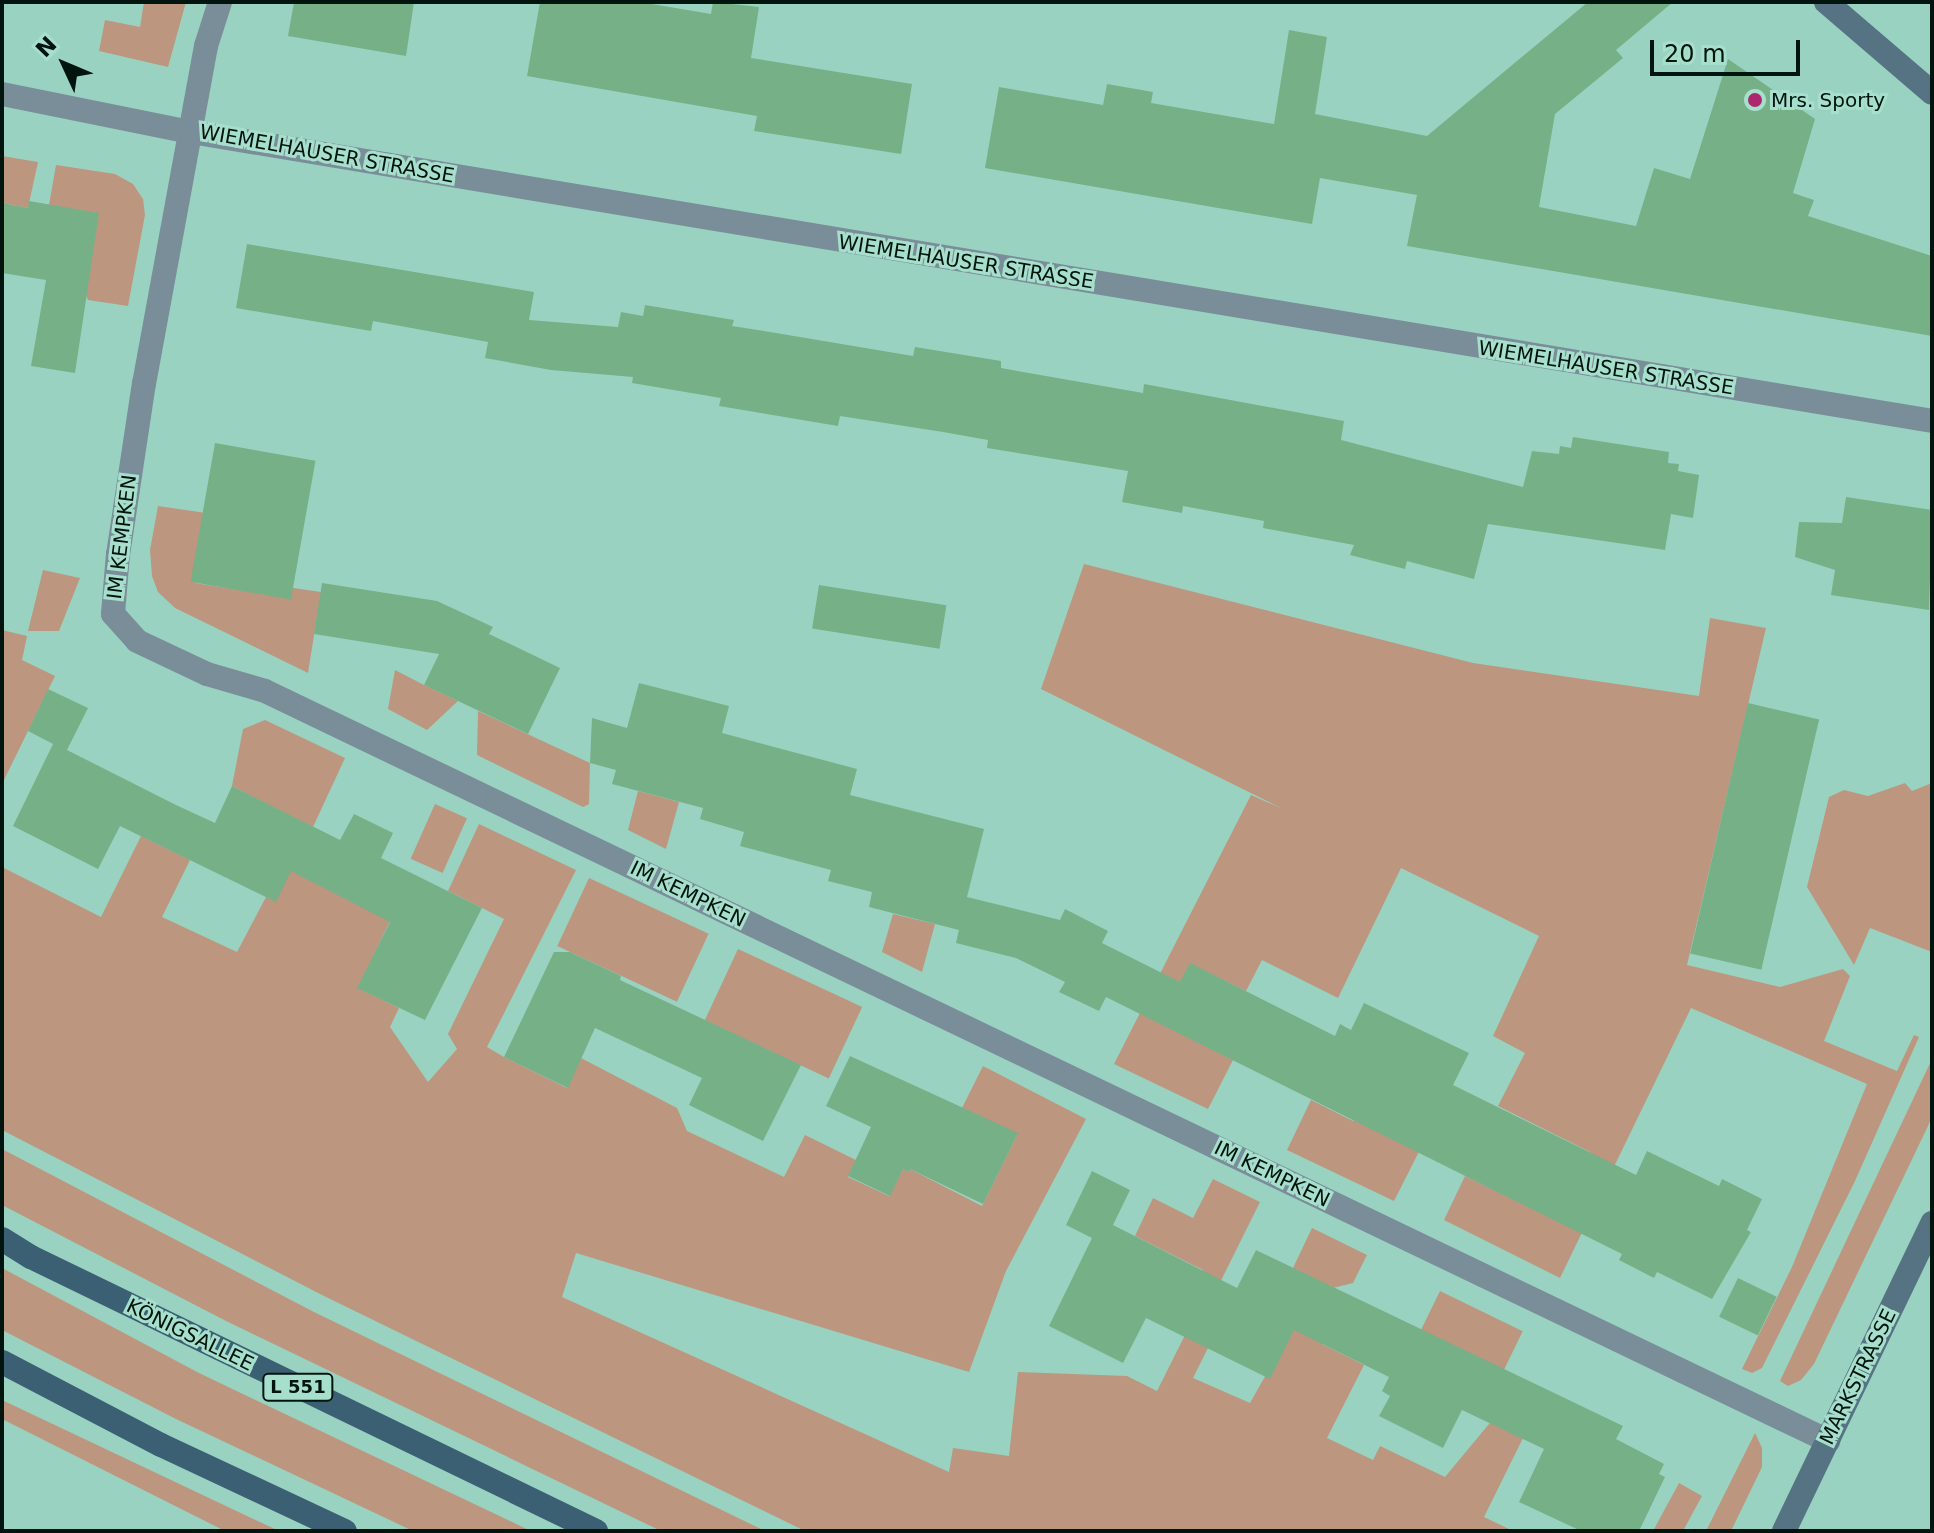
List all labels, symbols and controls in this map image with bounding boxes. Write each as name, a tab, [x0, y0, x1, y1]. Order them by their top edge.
north arrow	[24, 24, 104, 104]
scale bar	[1654, 24, 1804, 74]
text: N	[31, 32, 62, 62]
text: 20 m	[1664, 40, 1726, 68]
place label: Mrs. Sporty	[1771, 88, 1885, 112]
marker: Mrs. Sporty	[1746, 91, 1764, 109]
street label: WIEMELHAUSER STRASSE	[198, 120, 456, 188]
street label: WIEMELHAUSER STRASSE	[837, 230, 1095, 294]
street label: WIEMELHAUSER STRASSE	[1477, 336, 1735, 400]
street label: IM KEMPKEN	[102, 473, 142, 601]
street label: IM KEMPKEN	[626, 856, 750, 932]
street label: IM KEMPKEN	[1210, 1136, 1334, 1212]
street label: KÖNIGSALLEE	[123, 1294, 257, 1376]
street label: MARKSTRASSE	[1815, 1305, 1901, 1449]
road number: L 551	[262, 1373, 334, 1401]

